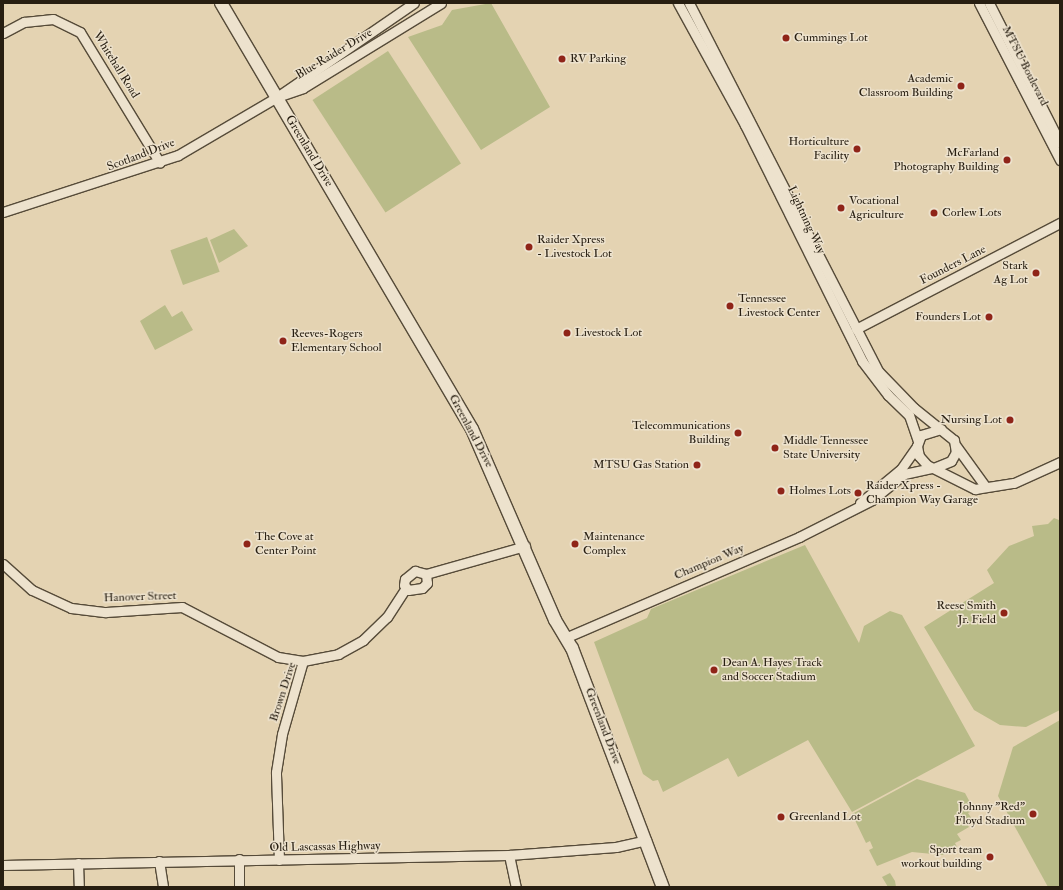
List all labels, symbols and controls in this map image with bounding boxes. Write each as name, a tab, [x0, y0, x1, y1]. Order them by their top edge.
street label: MTSU Boulevard	[999, 24, 1051, 108]
street label: Blue Raider Drive	[293, 26, 375, 82]
street label: Whitehall Road	[90, 29, 142, 101]
place label: Cummings Lot	[794, 31, 868, 45]
marker: Cummings Lot	[781, 33, 791, 43]
place label: RV Parking	[570, 52, 626, 66]
marker: RV Parking	[557, 54, 567, 64]
place label: Academic Classroom Building	[859, 72, 953, 100]
marker: Academic Classroom Building	[956, 81, 966, 91]
street label: Greenland Drive	[282, 113, 336, 189]
place label: Horticulture Facility	[788, 135, 849, 163]
street label: Scotland Drive	[105, 136, 177, 174]
marker: Horticulture Facility	[852, 144, 862, 154]
place label: McFarland Photography Building	[894, 146, 999, 174]
marker: McFarland Photography Building	[1002, 155, 1012, 165]
street label: Lightning Way	[784, 184, 828, 256]
place label: Vocational Agriculture	[849, 194, 904, 222]
marker: Vocational Agriculture	[836, 203, 846, 213]
place label: Corlew Lots	[942, 206, 1001, 220]
marker: Corlew Lots	[929, 208, 939, 218]
place label: Raider Xpress - Livestock Lot	[537, 233, 612, 261]
marker: Raider Xpress - Livestock Lot	[524, 242, 534, 252]
street label: Founders Lane	[918, 242, 988, 288]
place label: Stark Ag Lot	[994, 259, 1028, 287]
marker: Stark Ag Lot	[1031, 268, 1041, 278]
place label: Tennessee Livestock Center	[738, 292, 820, 320]
marker: Tennessee Livestock Center	[725, 301, 735, 311]
place label: Founders Lot	[915, 310, 981, 324]
marker: Founders Lot	[984, 312, 994, 322]
place label: Livestock Lot	[575, 326, 642, 340]
place label: Reeves-Rogers Elementary School	[291, 327, 382, 355]
marker: Livestock Lot	[562, 328, 572, 338]
marker: Reeves-Rogers Elementary School	[278, 336, 288, 346]
street label: Greenland Drive	[446, 392, 496, 470]
place label: Nursing Lot	[941, 413, 1002, 427]
marker: Nursing Lot	[1005, 415, 1015, 425]
place label: Telecommunications Building	[632, 419, 730, 447]
marker: Telecommunications Building	[733, 428, 743, 438]
place label: Middle Tennessee State University	[783, 434, 868, 462]
marker: Middle Tennessee State University	[770, 443, 780, 453]
place label: MTSU Gas Station	[593, 458, 689, 472]
marker: MTSU Gas Station	[692, 460, 702, 470]
place label: Raider Xpress - Champion Way Garage	[866, 479, 978, 507]
place label: Holmes Lots	[789, 484, 851, 498]
marker: Holmes Lots	[776, 486, 786, 496]
marker: Raider Xpress - Champion Way Garage	[853, 488, 863, 498]
place label: The Cove at Center Point	[255, 530, 316, 558]
place label: Maintenance Complex	[583, 530, 645, 558]
marker: The Cove at Center Point	[242, 539, 252, 549]
marker: Maintenance Complex	[570, 539, 580, 549]
street label: Champion Way	[672, 541, 746, 583]
street label: Hanover Street	[103, 589, 177, 605]
place label: Reese Smith Jr. Field	[937, 599, 996, 627]
marker: Reese Smith Jr. Field	[999, 608, 1009, 618]
place label: Dean A. Hayes Track and Soccer Stadium	[722, 656, 822, 684]
street label: Brown Drive	[267, 661, 299, 723]
marker: Dean A. Hayes Track and Soccer Stadium	[709, 665, 719, 675]
street label: Greenland Drive	[582, 686, 624, 766]
place label: Johnny "Red" Floyd Stadium	[955, 800, 1025, 828]
marker: Johnny "Red" Floyd Stadium	[1028, 809, 1038, 819]
place label: Greenland Lot	[789, 810, 861, 824]
marker: Greenland Lot	[776, 812, 786, 822]
street label: Old Lascassas Highway	[269, 839, 381, 855]
place label: Sport team workout building	[901, 843, 982, 871]
marker: Sport team workout building	[985, 852, 995, 862]

